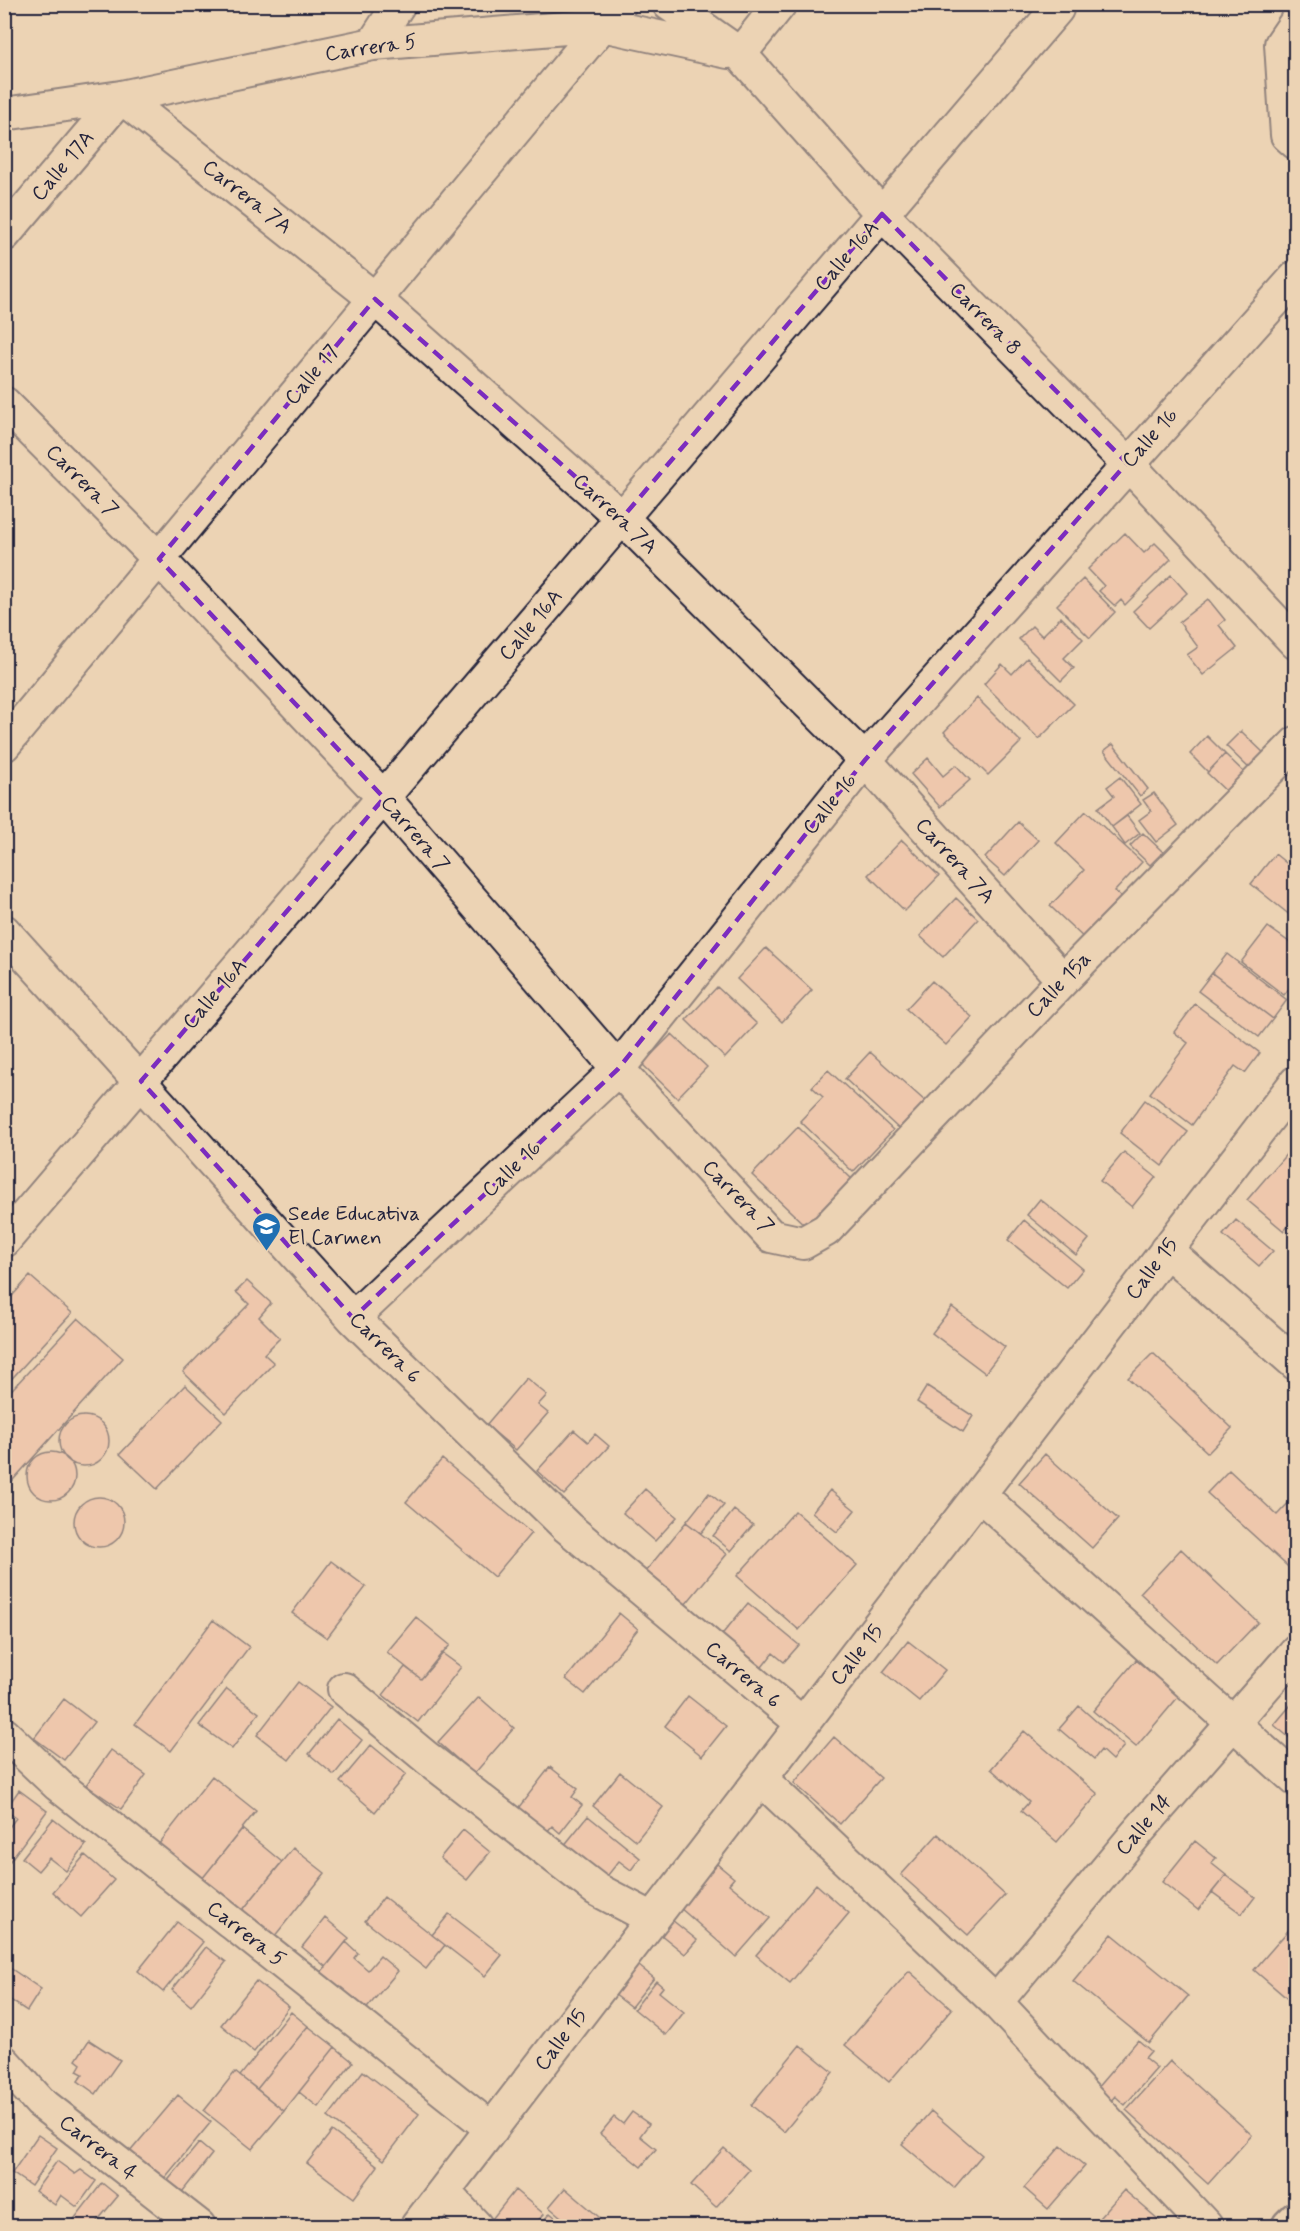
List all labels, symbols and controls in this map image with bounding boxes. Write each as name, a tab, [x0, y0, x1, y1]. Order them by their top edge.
street label: Carrera 5	[323, 28, 419, 68]
street label: Calle 17A	[25, 125, 101, 207]
street label: Carrera 7A	[196, 153, 298, 241]
street label: Calle 16A	[808, 215, 886, 297]
street label: Carrera 8	[943, 276, 1027, 362]
street label: Calle 17	[279, 339, 345, 411]
street label: Calle 16	[1116, 402, 1184, 474]
street label: Carrera 7	[39, 438, 125, 524]
street label: Carrera 7A	[566, 467, 664, 561]
street label: Calle 16A	[493, 583, 569, 667]
street label: Calle 16	[797, 767, 863, 841]
street label: Carrera 7	[374, 790, 456, 878]
street label: Carrera 7A	[909, 812, 1001, 910]
street label: Calle 15a	[1020, 946, 1098, 1024]
street label: Calle 16A	[176, 953, 254, 1035]
street label: Calle 16	[476, 1134, 548, 1204]
street label: Carrera 7	[696, 1154, 781, 1240]
place label: Sede Educativa El Carmen	[288, 1200, 420, 1252]
school or university icon: Sede Educativa El Carmen	[251, 1210, 283, 1252]
street label: Calle 15	[1119, 1232, 1185, 1306]
street label: Carrera 6	[343, 1306, 427, 1390]
street label: Calle 15	[824, 1618, 890, 1692]
street label: Carrera 6	[699, 1635, 787, 1715]
street label: Calle 14	[1109, 1788, 1179, 1862]
street label: Carrera 5	[201, 1894, 291, 1974]
street label: Calle 15	[528, 2003, 594, 2077]
street label: Carrera 4	[53, 2109, 143, 2187]

